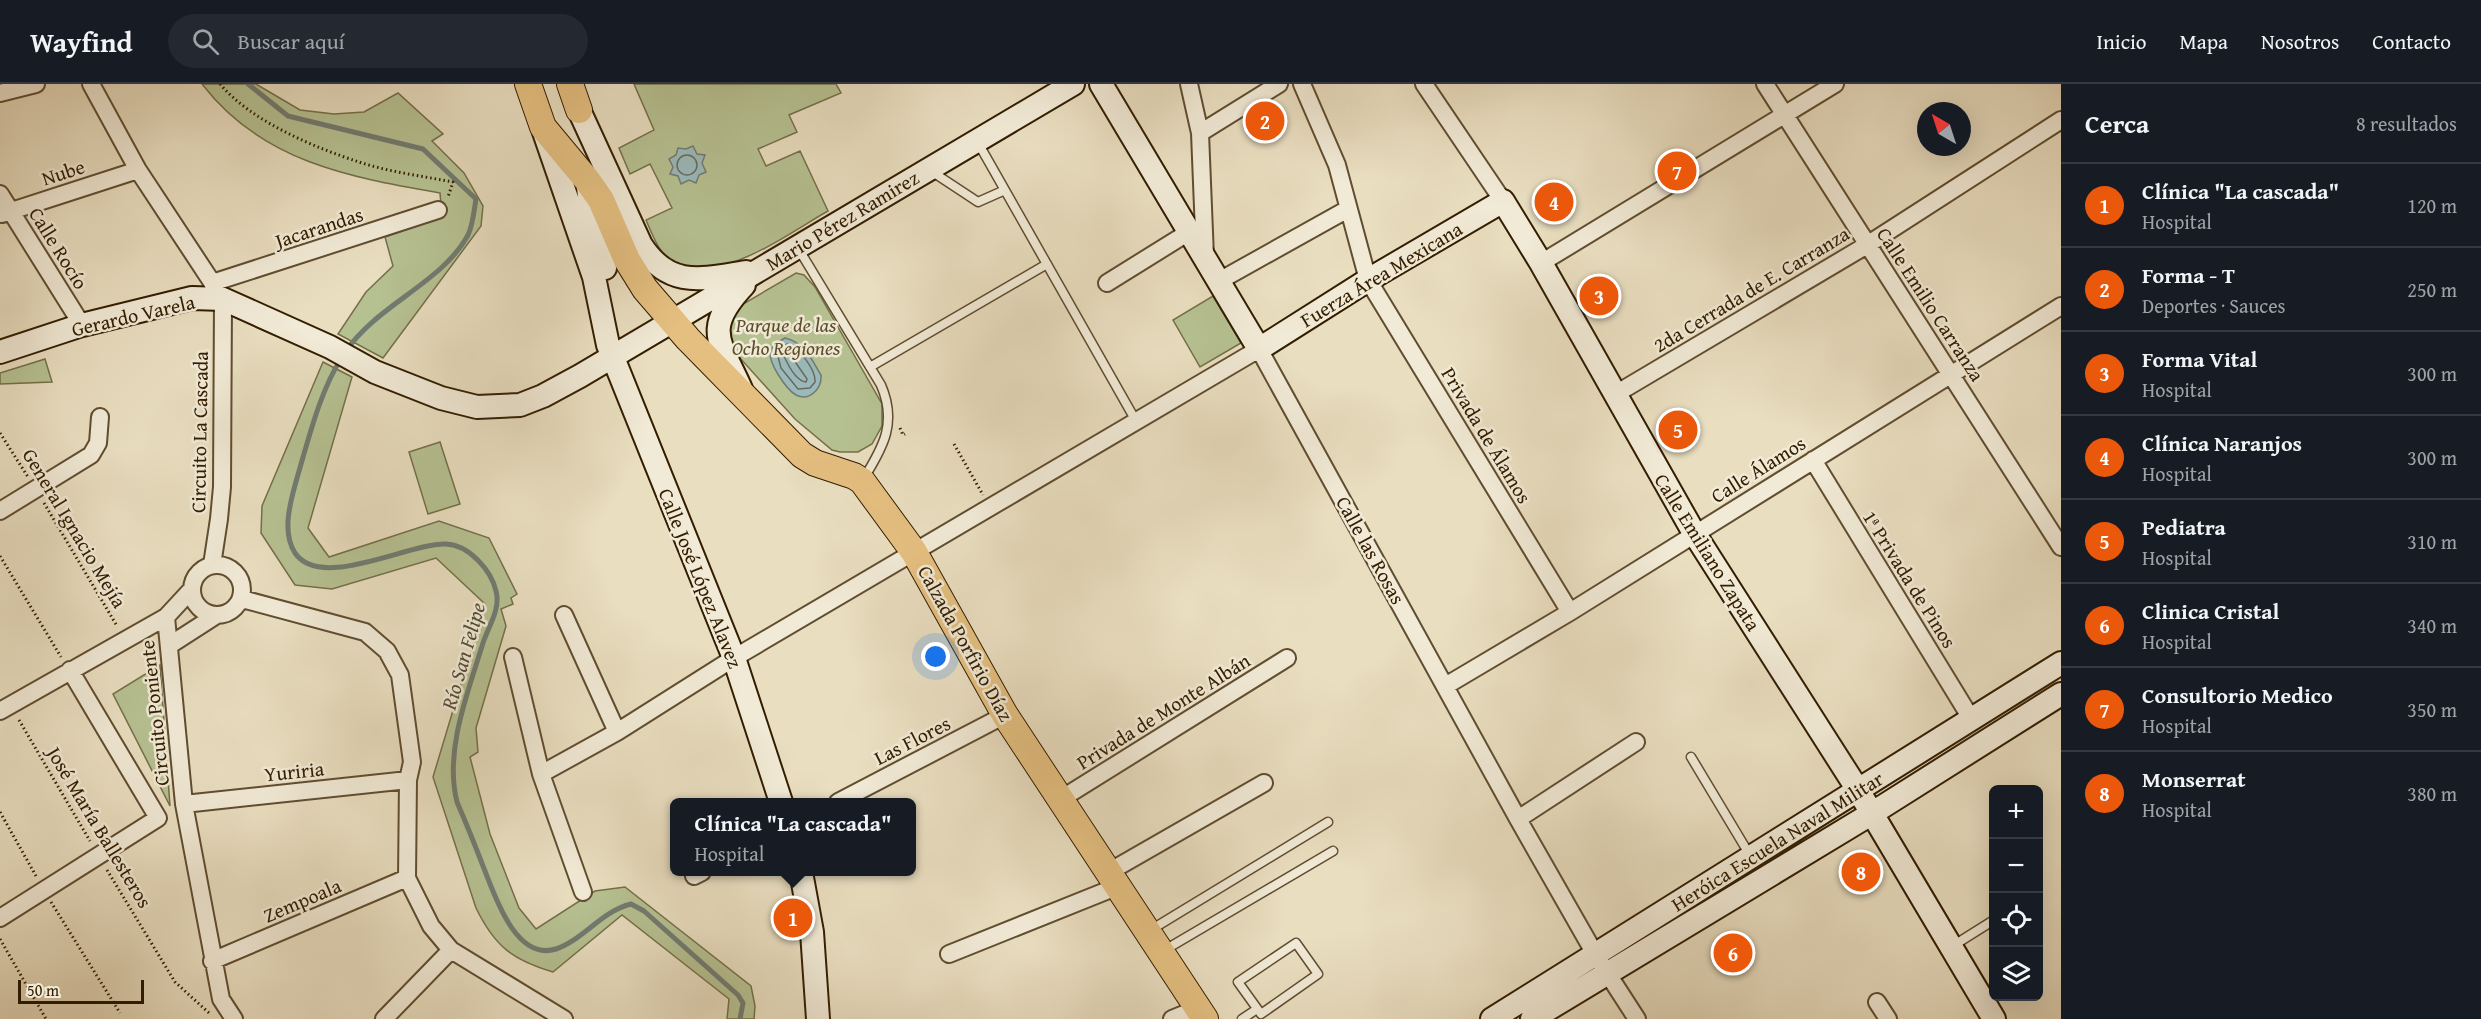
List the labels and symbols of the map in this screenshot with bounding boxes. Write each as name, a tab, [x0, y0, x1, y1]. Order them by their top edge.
pin: 2	[1246, 99, 1284, 144]
north arrow	[1917, 102, 1971, 156]
pin: 7	[1658, 148, 1696, 194]
street label: Nube	[38, 151, 88, 193]
street label: Mario Pérez Ramirez	[760, 163, 924, 277]
pin: 4	[1534, 180, 1574, 224]
street label: Jacarandas	[268, 199, 367, 256]
street label: Calle Rocío	[22, 201, 96, 295]
street label: Fuerza Área Mexicana	[1294, 214, 1468, 334]
street label: 2da Cerrada de E. Carranza	[1648, 219, 1855, 359]
street label: Calle Emilio Carranza	[1870, 221, 1992, 387]
pin: 3	[1580, 274, 1618, 318]
street label: Gerardo Varela	[68, 287, 198, 343]
park label: Parque de las Ocho Regiones	[732, 310, 841, 362]
street label: Circuito La Cascada	[183, 350, 215, 513]
street label: Privada de Álamos	[1435, 361, 1539, 509]
pin: 5	[1658, 408, 1698, 452]
street label: Calle Álamos	[1705, 428, 1811, 510]
street label: General Ignacio Mejía	[16, 443, 134, 614]
street label: Calle Emiliano Zapata	[1648, 468, 1768, 637]
street label: Calle José López Alavez	[652, 484, 750, 672]
street label: Calle las Rosas	[1329, 491, 1413, 609]
street label: 1ª Privada de Pinos	[1856, 504, 1964, 654]
street label: Calzada Porfirio Díaz	[911, 560, 1021, 726]
water label: Río San Felipe	[433, 599, 493, 714]
street label: Circuito Poniente	[132, 639, 176, 787]
your location	[921, 642, 950, 671]
street label: Privada de Monte Albán	[1070, 646, 1256, 776]
street label: Las Flores	[869, 708, 955, 772]
street label: José María Ballesteros	[39, 738, 160, 913]
street label: Yuriria	[263, 753, 326, 789]
street label: Heróica Escuela Naval Militar	[1665, 764, 1889, 918]
pin: 8	[1842, 850, 1880, 894]
street label: Zempoala	[259, 870, 346, 929]
pin: 1	[774, 896, 812, 940]
pin: 6	[1714, 930, 1752, 976]
scale bar	[18, 977, 144, 1004]

